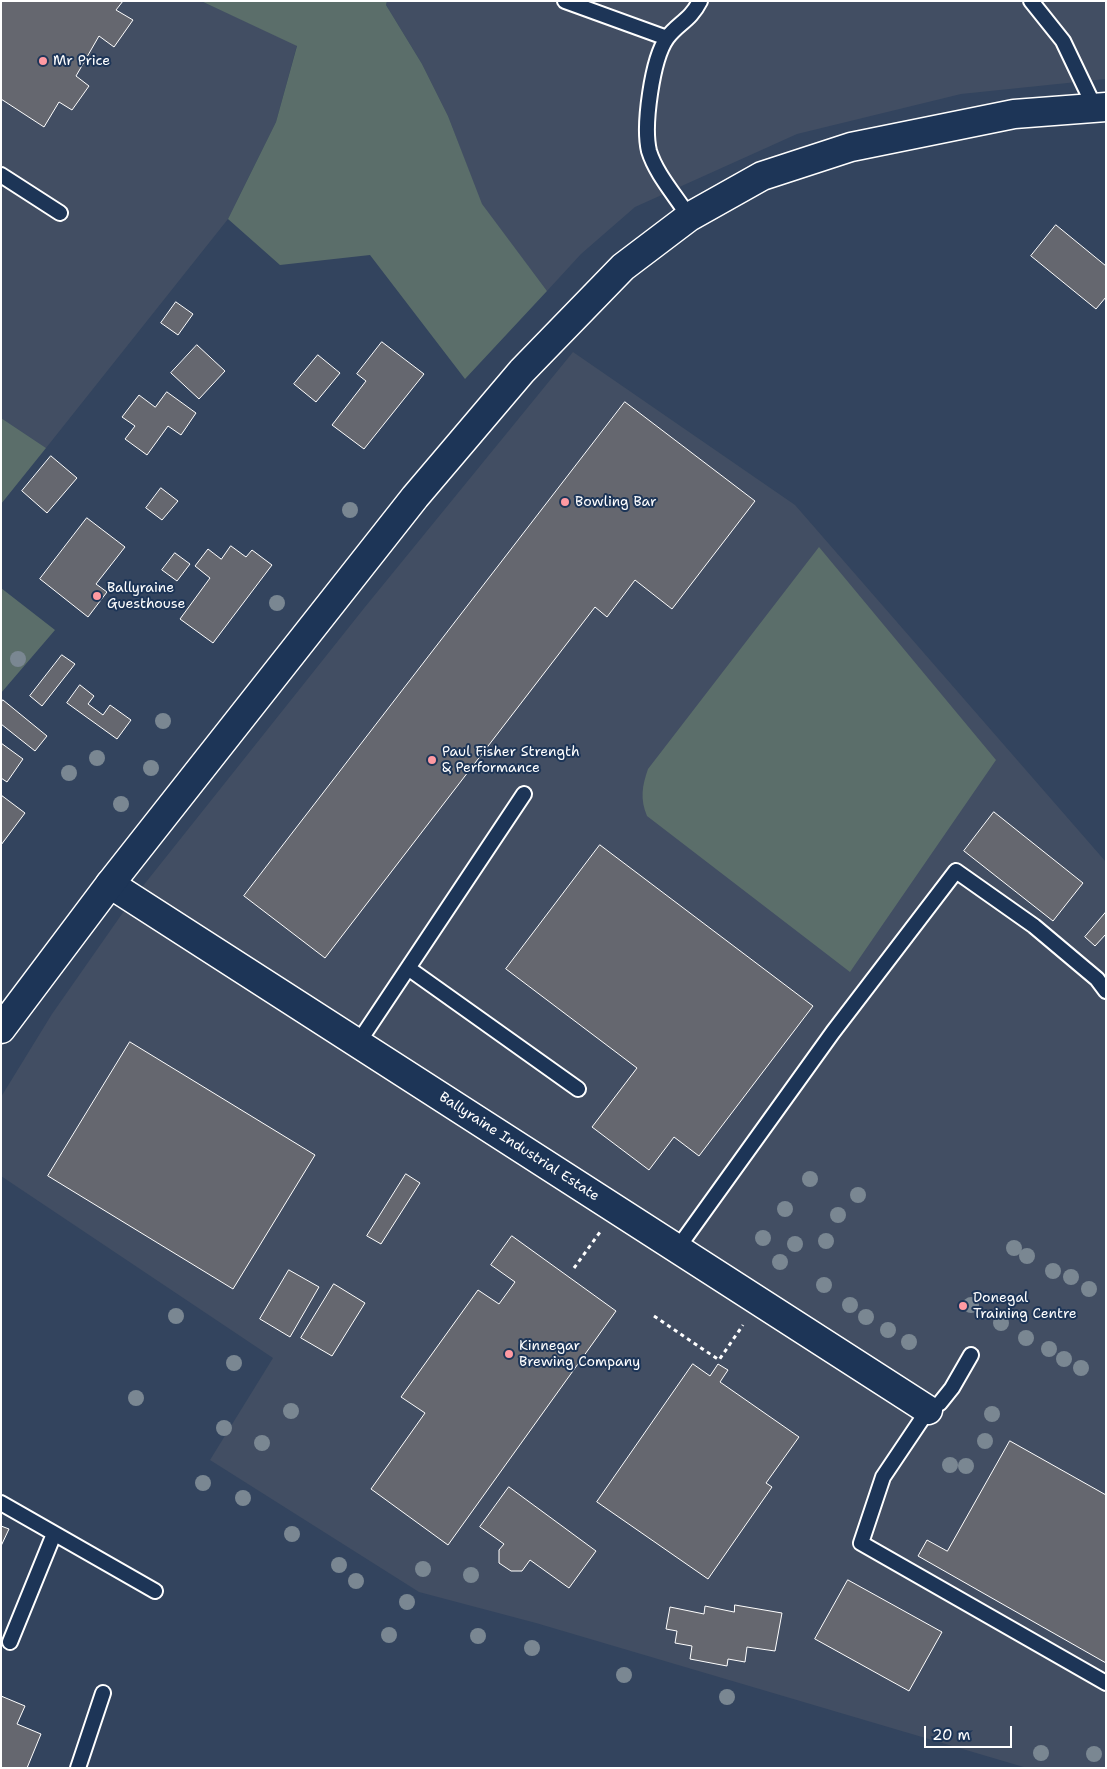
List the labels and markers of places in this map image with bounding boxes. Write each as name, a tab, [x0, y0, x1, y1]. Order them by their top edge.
place label: Mr Price	[53, 53, 110, 69]
marker: Mr Price	[37, 55, 49, 67]
place label: Bowling Bar	[575, 494, 657, 510]
marker: Bowling Bar	[559, 496, 571, 508]
place label: Ballyraine Guesthouse	[107, 580, 185, 612]
marker: Ballyraine Guesthouse	[91, 590, 103, 602]
place label: Paul Fisher Strength & Performance	[442, 744, 580, 776]
marker: Paul Fisher Strength & Performance	[426, 754, 438, 766]
place label: Donegal Training Centre	[973, 1290, 1077, 1322]
marker: Donegal Training Centre	[957, 1300, 969, 1312]
place label: Kinnegar Brewing Company	[519, 1338, 640, 1370]
marker: Kinnegar Brewing Company	[503, 1348, 515, 1360]

